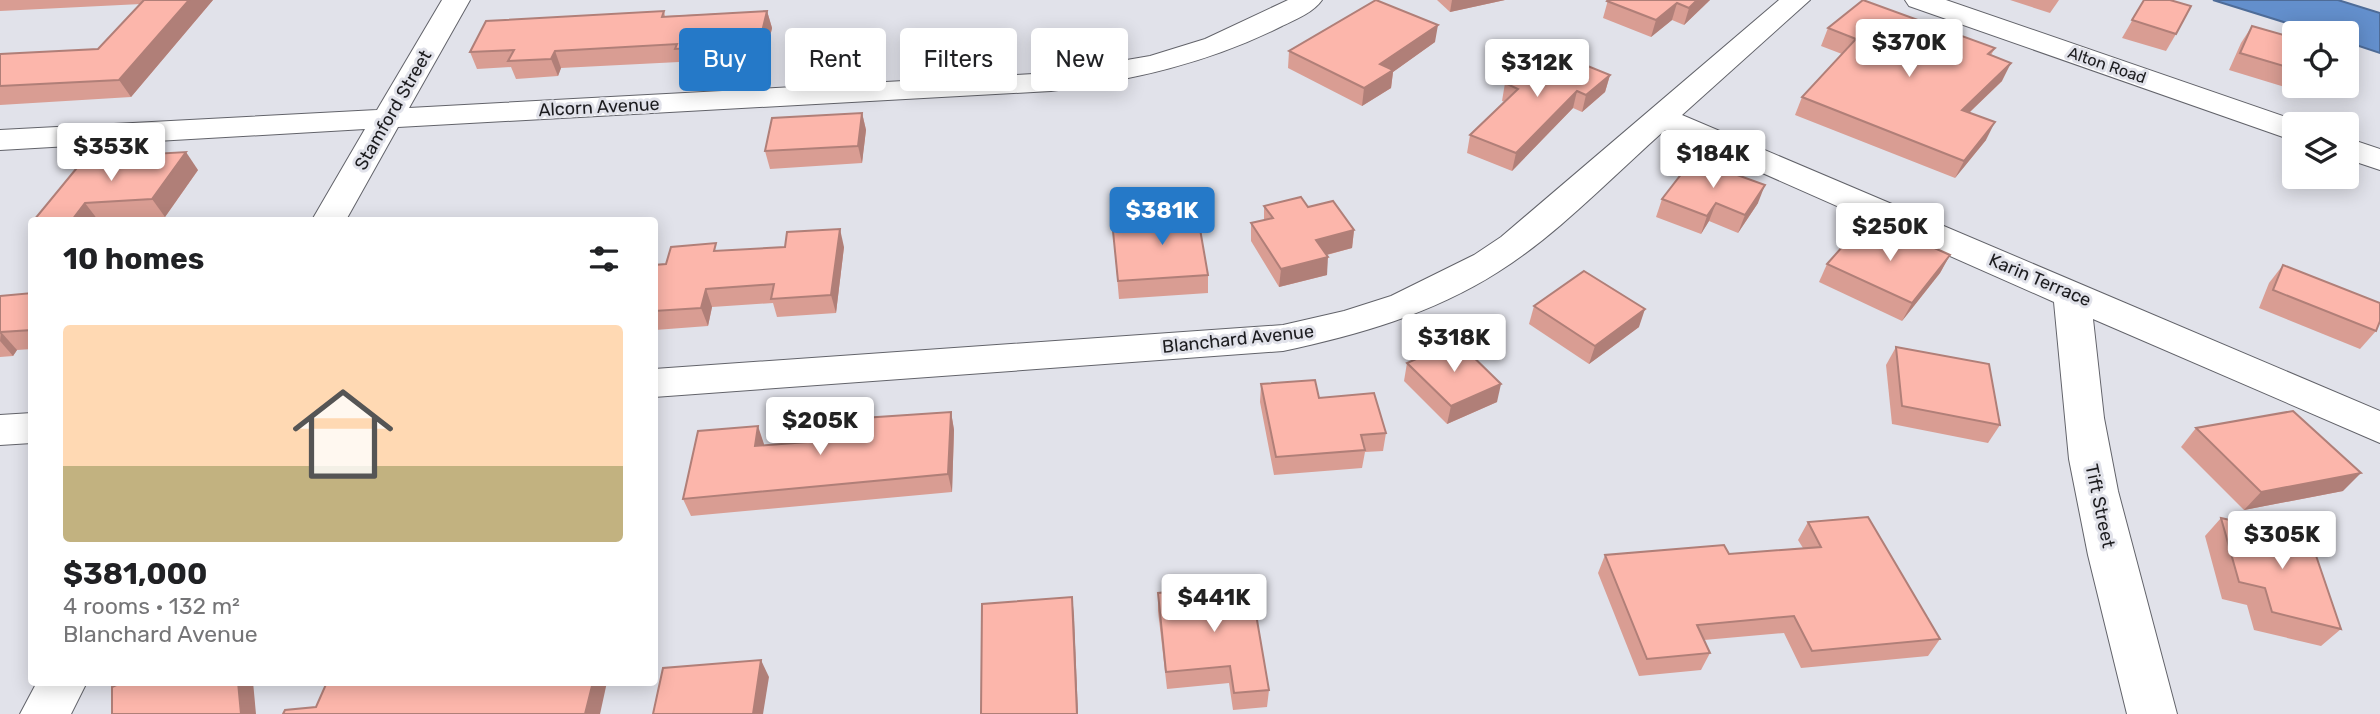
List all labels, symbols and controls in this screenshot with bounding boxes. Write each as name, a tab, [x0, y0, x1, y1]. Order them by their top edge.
pin: $370K	[1860, 20, 1958, 79]
map controls	[2282, 21, 2359, 189]
button: locate	[2282, 21, 2359, 98]
chip: Buy	[679, 28, 771, 91]
chip: Rent	[785, 28, 886, 91]
chip: Filters	[900, 28, 1017, 91]
chip: New	[1031, 28, 1128, 91]
text: $370K	[1872, 28, 1946, 56]
pin: $312K	[1488, 40, 1586, 99]
street label: Alton Road	[2065, 43, 2149, 87]
street label: Stamford Street	[350, 46, 436, 174]
text: $312K	[1501, 48, 1573, 76]
street label: Alcorn Avenue	[538, 93, 660, 121]
button: layers	[2282, 112, 2359, 189]
pin: $353K	[62, 124, 160, 183]
pin: $184K	[1664, 130, 1762, 190]
text: $353K	[73, 132, 149, 160]
text: $184K	[1676, 139, 1750, 167]
pin: $381K	[1113, 188, 1211, 247]
text: $381K	[1126, 196, 1198, 224]
pin: $250K	[1841, 204, 1939, 263]
text: $250K	[1852, 212, 1928, 240]
icon: filters	[585, 240, 623, 278]
text: 10 homes	[63, 241, 204, 277]
street label: Karin Terrace	[1986, 249, 2094, 311]
pin: $318K	[1405, 314, 1503, 374]
street label: Blanchard Avenue	[1161, 320, 1315, 358]
text: $318K	[1418, 323, 1490, 351]
icon: home	[280, 371, 406, 497]
pin: $205K	[771, 398, 869, 457]
text: $205K	[782, 406, 858, 434]
street label: Tift Street	[2080, 462, 2120, 550]
pin: $305K	[2233, 512, 2331, 571]
text: $305K	[2244, 520, 2320, 548]
text: $381,000	[63, 556, 207, 592]
pin: $441K	[1165, 574, 1263, 634]
text: $441K	[1178, 583, 1250, 611]
text: 4 rooms · 132 m²	[63, 592, 240, 620]
text: Blanchard Avenue	[63, 620, 258, 648]

